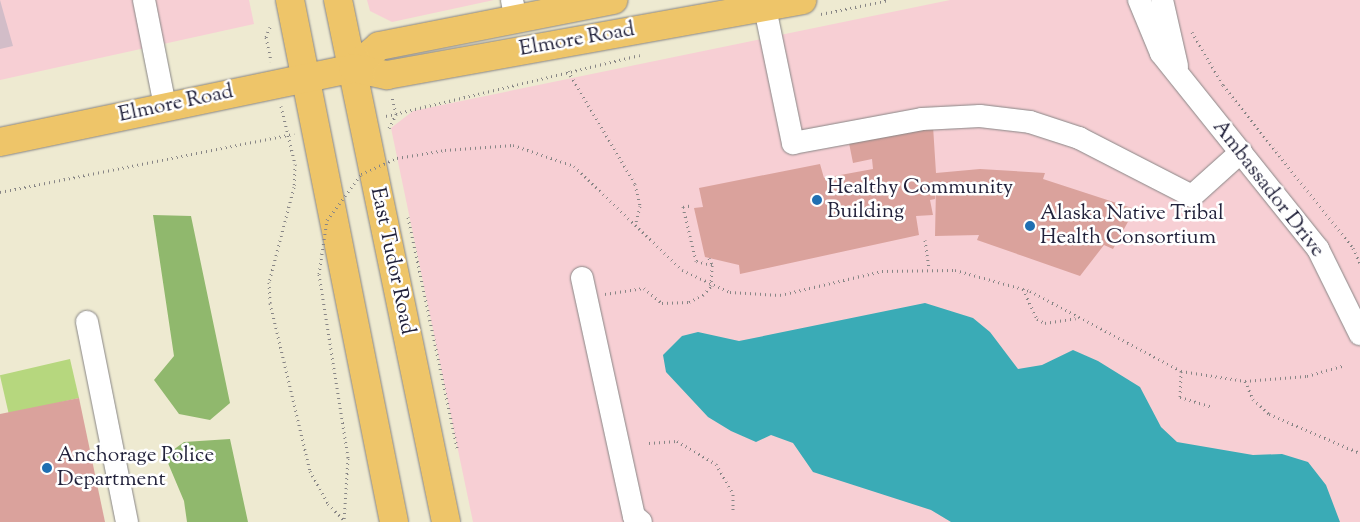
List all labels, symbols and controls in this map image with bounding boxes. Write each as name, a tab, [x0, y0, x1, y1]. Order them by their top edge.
street label: Elmore Road	[517, 17, 637, 63]
street label: Elmore Road	[116, 80, 236, 128]
street label: Ambassador Drive	[1207, 115, 1329, 263]
place label: Healthy Community Building	[827, 175, 1013, 225]
street label: East Tudor Road	[364, 185, 420, 337]
marker: Healthy Community Building	[811, 194, 823, 206]
place label: Alaska Native Tribal Health Consortium	[1040, 201, 1224, 251]
marker: Alaska Native Tribal Health Consortium	[1024, 220, 1036, 232]
place label: Anchorage Police Department	[57, 443, 214, 493]
marker: Anchorage Police Department	[41, 462, 53, 474]

